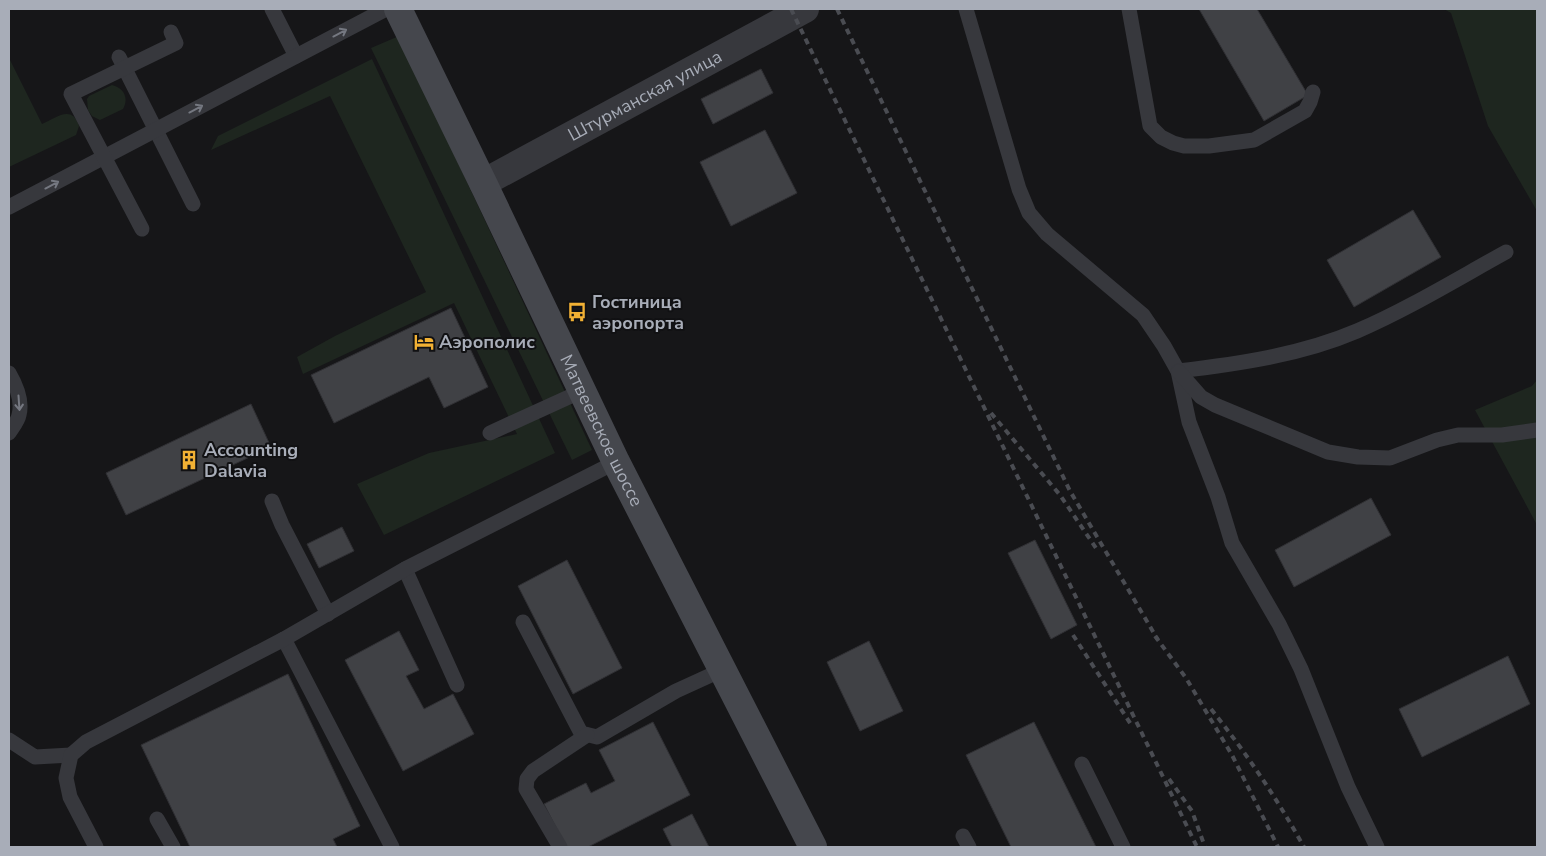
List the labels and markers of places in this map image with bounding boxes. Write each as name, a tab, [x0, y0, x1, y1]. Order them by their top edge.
place label: Гостиница аэропорта	[592, 290, 684, 335]
bus stop icon: Гостиница аэропорта	[566, 301, 588, 323]
place label: Аэрополис	[439, 330, 535, 354]
hotel icon: Аэрополис	[413, 331, 435, 353]
place label: Accounting Dalavia	[204, 438, 298, 483]
building icon: Accounting Dalavia	[178, 449, 200, 471]

